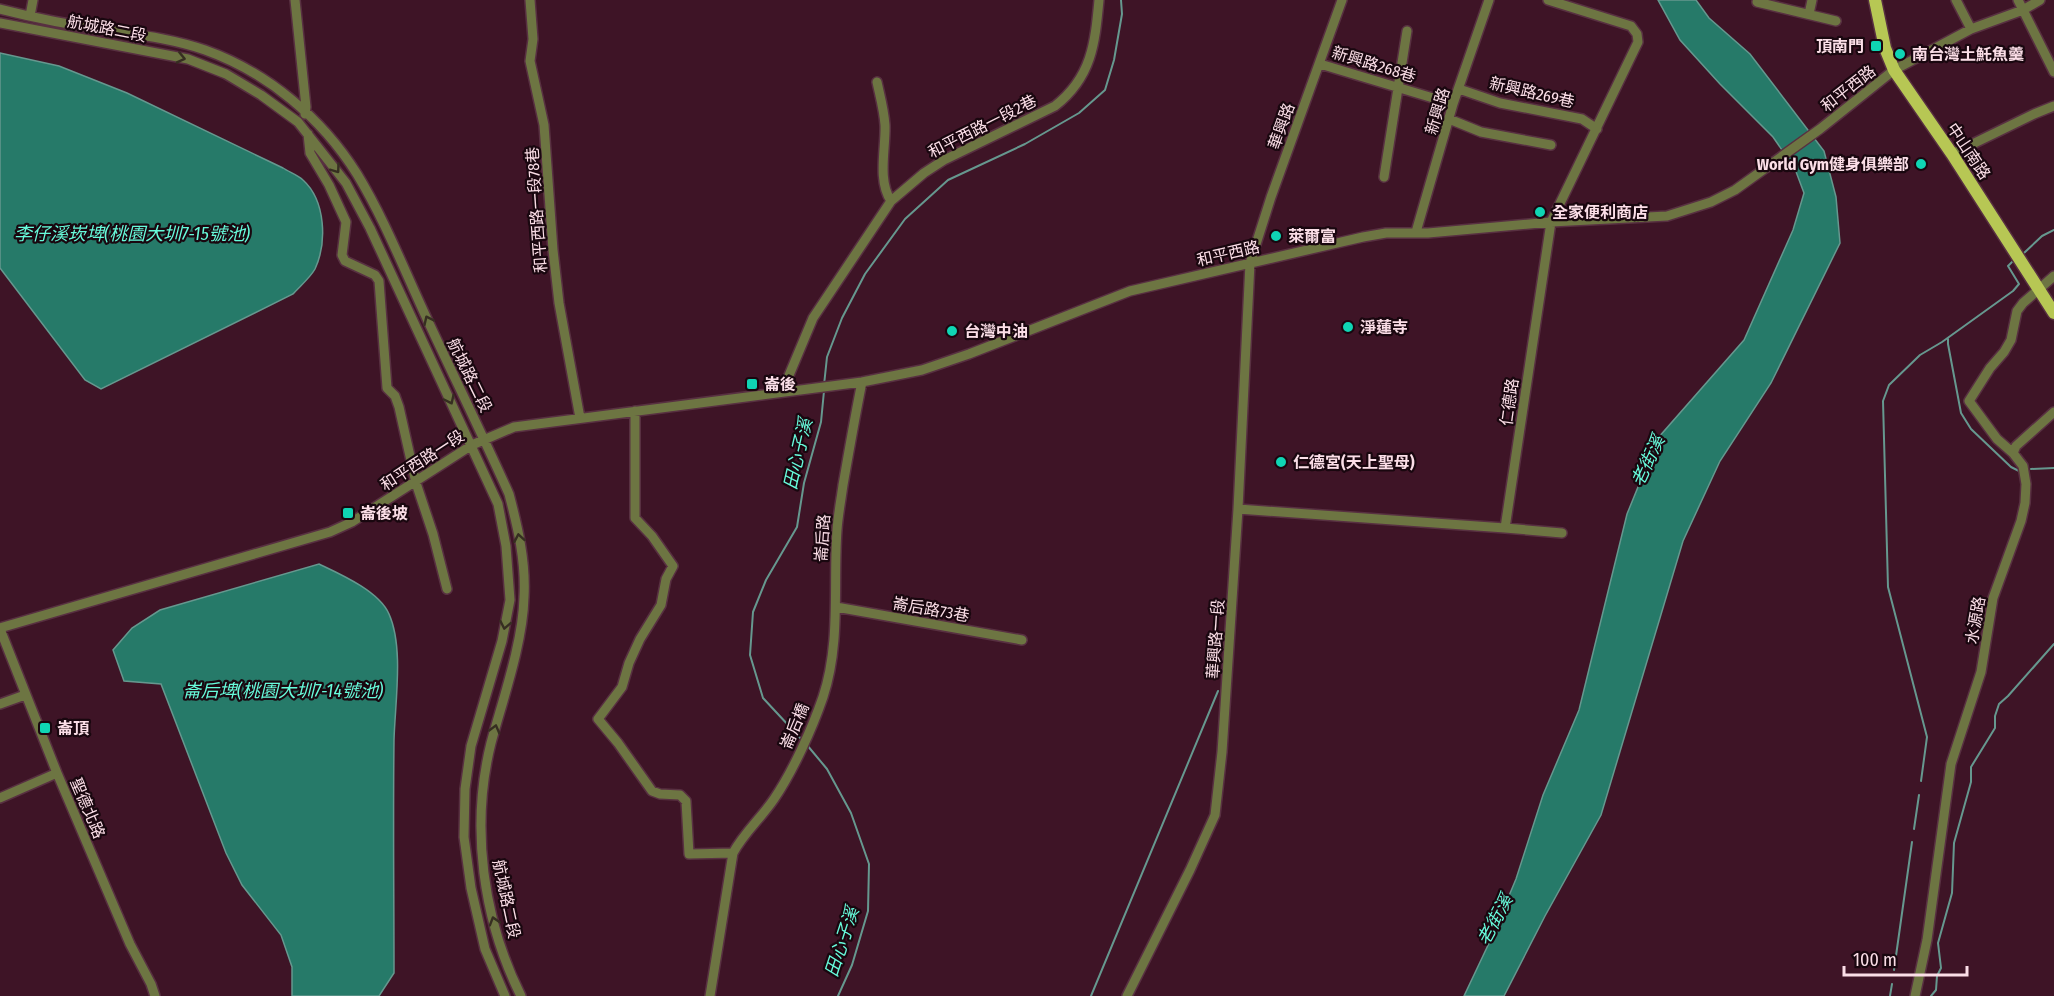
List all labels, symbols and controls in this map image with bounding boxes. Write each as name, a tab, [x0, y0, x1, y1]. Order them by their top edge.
street label: 航城路二段	[66, 12, 148, 45]
place label: 頂南門	[1816, 37, 1864, 56]
marker: 頂南門	[1869, 39, 1883, 53]
street label: 新興路268巷	[1329, 43, 1418, 86]
place label: 南台灣土魠魚羹	[1912, 45, 2024, 64]
marker: 南台灣土魠魚羹	[1893, 47, 1907, 61]
one-way arrow	[176, 50, 186, 63]
street label: 和平西路	[1817, 61, 1879, 116]
street label: 新興路269巷	[1488, 73, 1576, 111]
street label: 新興路	[1421, 85, 1454, 137]
street label: 和平西路一段2巷	[925, 91, 1040, 162]
street label: 華興路	[1264, 100, 1299, 152]
street label: 中山南路	[1943, 119, 1994, 183]
street label: 和平西路一段78巷	[523, 146, 550, 274]
place label: World Gym健身俱樂部	[1757, 155, 1909, 174]
marker: World Gym健身俱樂部	[1914, 157, 1928, 171]
one-way arrow	[329, 163, 340, 174]
place label: 全家便利商店	[1552, 203, 1648, 222]
marker: 全家便利商店	[1533, 205, 1547, 219]
water label: 李仔溪崁埤(桃園大圳7-15號池)	[14, 223, 250, 245]
place label: 萊爾富	[1288, 227, 1336, 246]
marker: 萊爾富	[1269, 229, 1283, 243]
street label: 和平西路	[1195, 237, 1261, 270]
one-way arrow	[423, 316, 435, 327]
place label: 淨蓮寺	[1360, 318, 1408, 337]
marker: 淨蓮寺	[1341, 320, 1355, 334]
place label: 台灣中油	[964, 322, 1028, 341]
marker: 台灣中油	[945, 324, 959, 338]
street label: 航城路二段	[443, 335, 496, 415]
place label: 崙後	[764, 375, 796, 394]
marker: 崙後	[745, 377, 759, 391]
street label: 仁德路	[1497, 377, 1522, 427]
one-way arrow	[443, 393, 455, 404]
water label: 田心子溪	[779, 414, 817, 492]
street label: 和平西路一段	[377, 426, 468, 495]
water label: 老街溪	[1627, 429, 1671, 490]
place label: 仁德宮(天上聖母)	[1293, 453, 1415, 472]
marker: 仁德宮(天上聖母)	[1274, 455, 1288, 469]
place label: 崙後坡	[360, 504, 408, 523]
marker: 崙後坡	[341, 506, 355, 520]
street label: 崙后路	[811, 513, 834, 563]
one-way arrow	[513, 533, 526, 543]
street label: 崙后路73巷	[891, 593, 971, 626]
street label: 水源路	[1962, 595, 1989, 645]
street label: 華興路一段	[1203, 598, 1228, 680]
one-way arrow	[499, 620, 512, 630]
water label: 崙后埤(桃園大圳7-14號池)	[183, 680, 383, 702]
street label: 崙后橋	[776, 700, 813, 752]
place label: 崙頂	[57, 719, 90, 738]
marker: 崙頂	[38, 721, 52, 735]
one-way arrow	[488, 724, 500, 735]
street label: 聖德北路	[66, 775, 109, 841]
street label: 航城路二段	[489, 858, 524, 940]
water label: 老街溪	[1473, 888, 1519, 949]
water label: 田心子溪	[820, 902, 865, 980]
one-way arrow	[489, 917, 501, 927]
scale bar	[1844, 939, 1967, 977]
text: 100 m	[1853, 949, 1897, 971]

